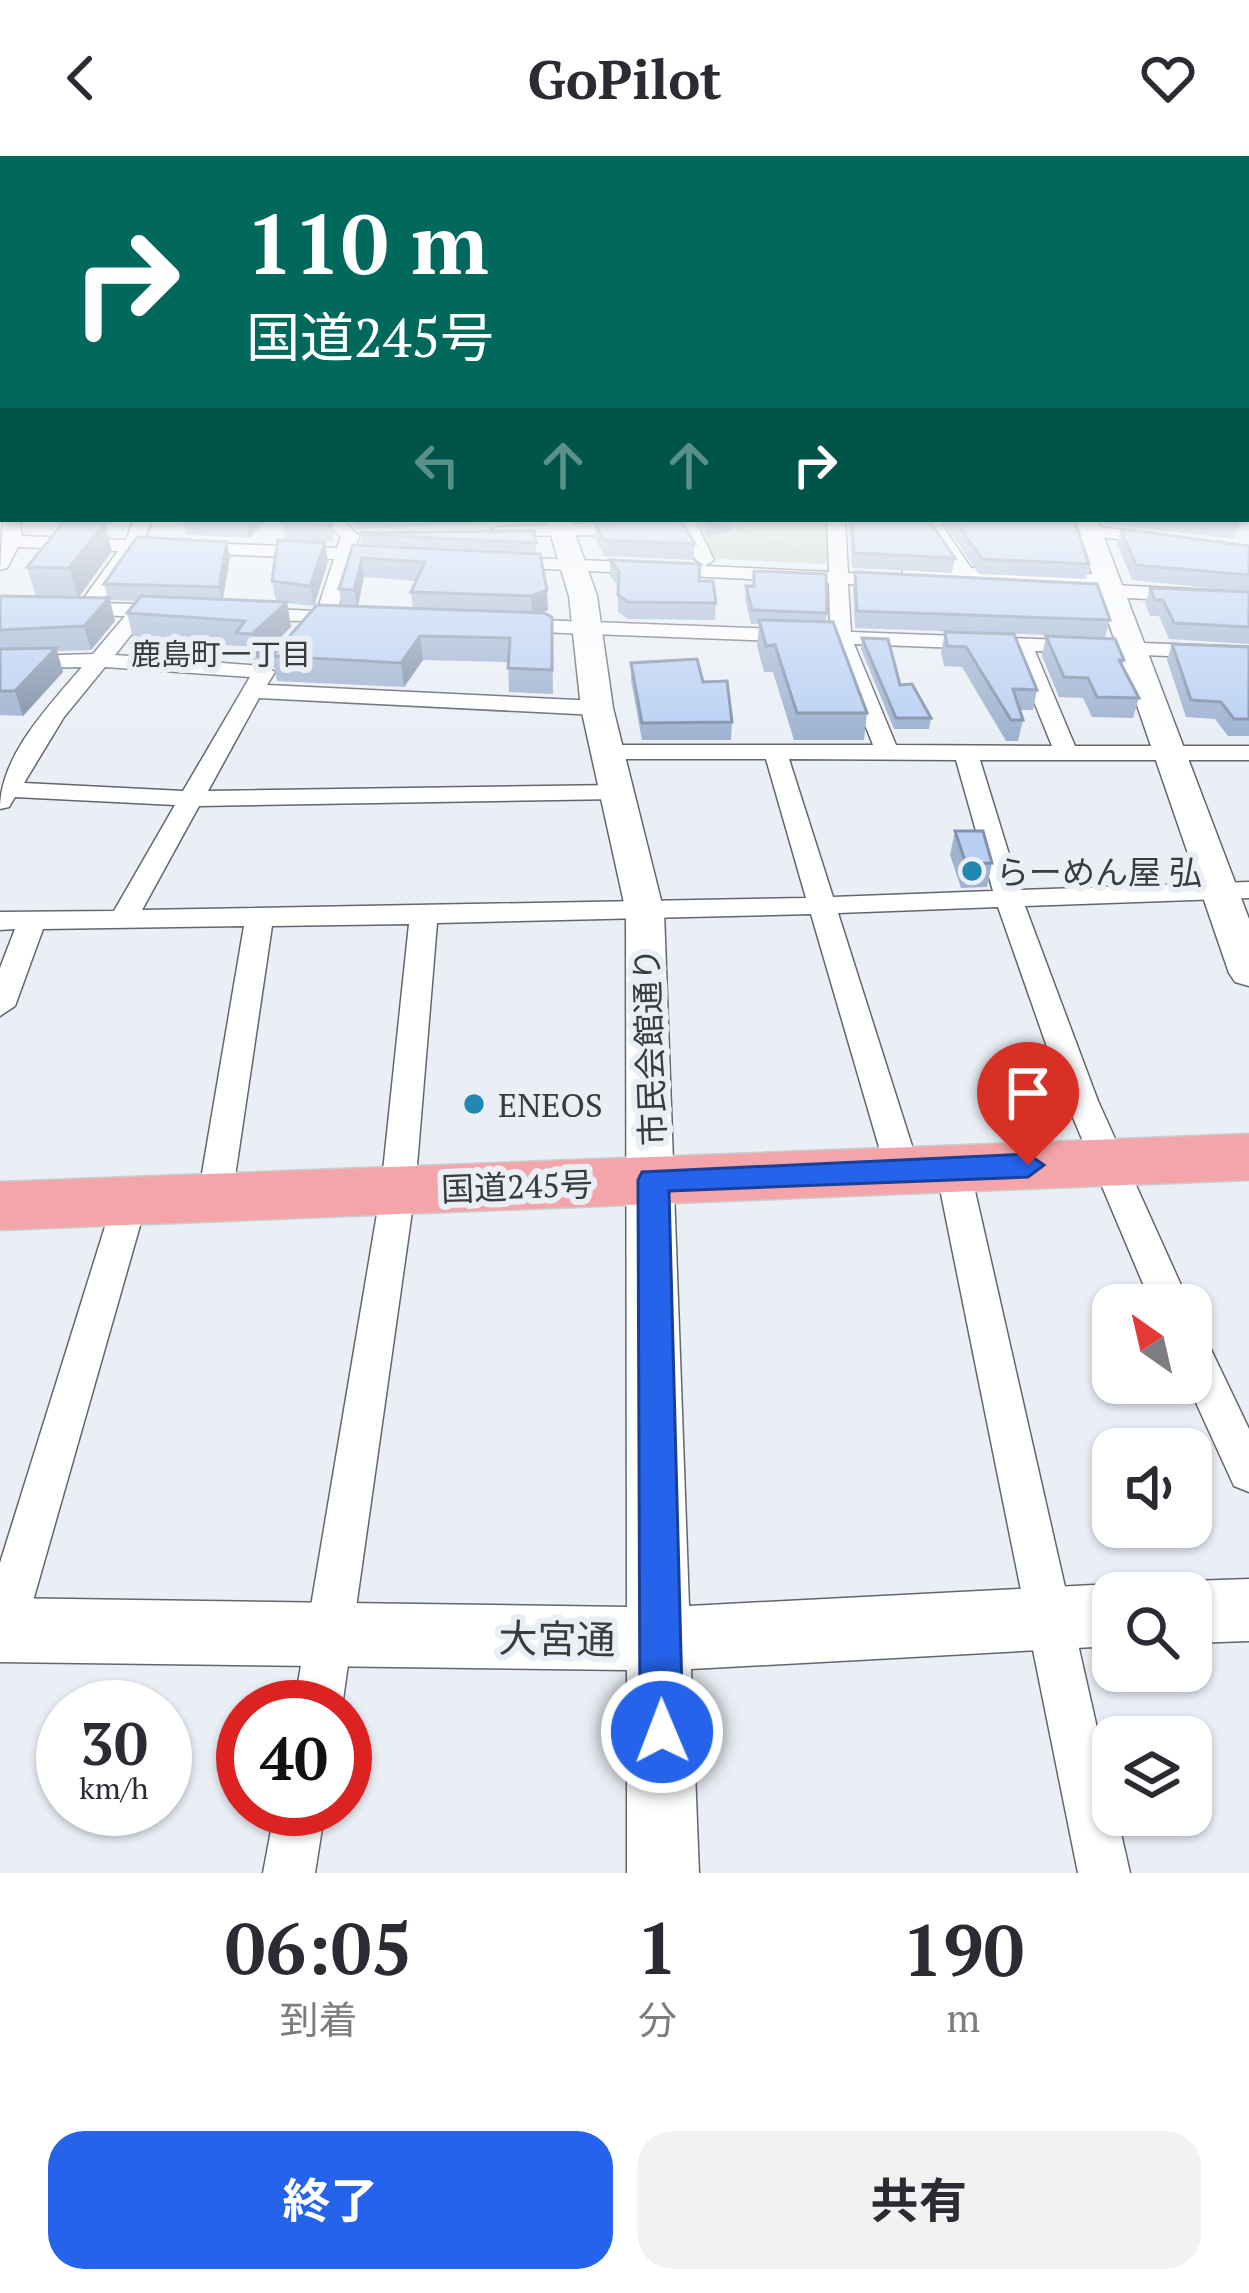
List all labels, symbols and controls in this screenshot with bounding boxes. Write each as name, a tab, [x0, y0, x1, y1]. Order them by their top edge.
text: GoPilot	[527, 43, 722, 114]
icon: back	[48, 45, 114, 111]
icon: heart	[1135, 45, 1201, 111]
text: 110 m	[246, 187, 489, 298]
icon: right	[48, 204, 204, 360]
text: 国道245号	[246, 301, 494, 372]
icon: left	[404, 432, 470, 498]
icon: ahead	[530, 432, 596, 498]
icon: ahead	[656, 432, 722, 498]
icon: right	[782, 432, 848, 498]
district label: 鹿島町一丁目	[131, 634, 311, 674]
place label: らーめん屋 弘	[996, 850, 1202, 893]
marker: らーめん屋 弘	[959, 858, 985, 884]
street label: 市民会館通り	[624, 947, 674, 1147]
pin	[977, 1042, 1079, 1165]
icon: arrive	[995, 1060, 1061, 1126]
place label: ENEOS	[498, 1083, 603, 1126]
marker: ENEOS	[461, 1091, 487, 1117]
street label: 国道245号	[440, 1162, 594, 1210]
north arrow	[1092, 1284, 1212, 1404]
map controls	[1092, 1284, 1212, 1836]
button: sound	[1092, 1428, 1212, 1548]
button: search	[1092, 1572, 1212, 1692]
street label: 大宮通	[498, 1611, 616, 1665]
position arrow	[599, 1669, 725, 1795]
speed limit sign: 40	[216, 1680, 372, 1836]
text: 30	[80, 1703, 148, 1782]
button: layers	[1092, 1716, 1212, 1836]
text: km/h	[79, 1768, 149, 1808]
text: 06:05	[225, 1899, 412, 1995]
text: 1	[637, 1899, 678, 1995]
text: 190	[902, 1901, 1024, 1997]
text: m	[946, 1991, 980, 2043]
text: 到着	[279, 1993, 357, 2045]
text: 分	[638, 1993, 677, 2045]
button: 終了	[48, 2131, 613, 2269]
button: 共有	[637, 2131, 1201, 2269]

